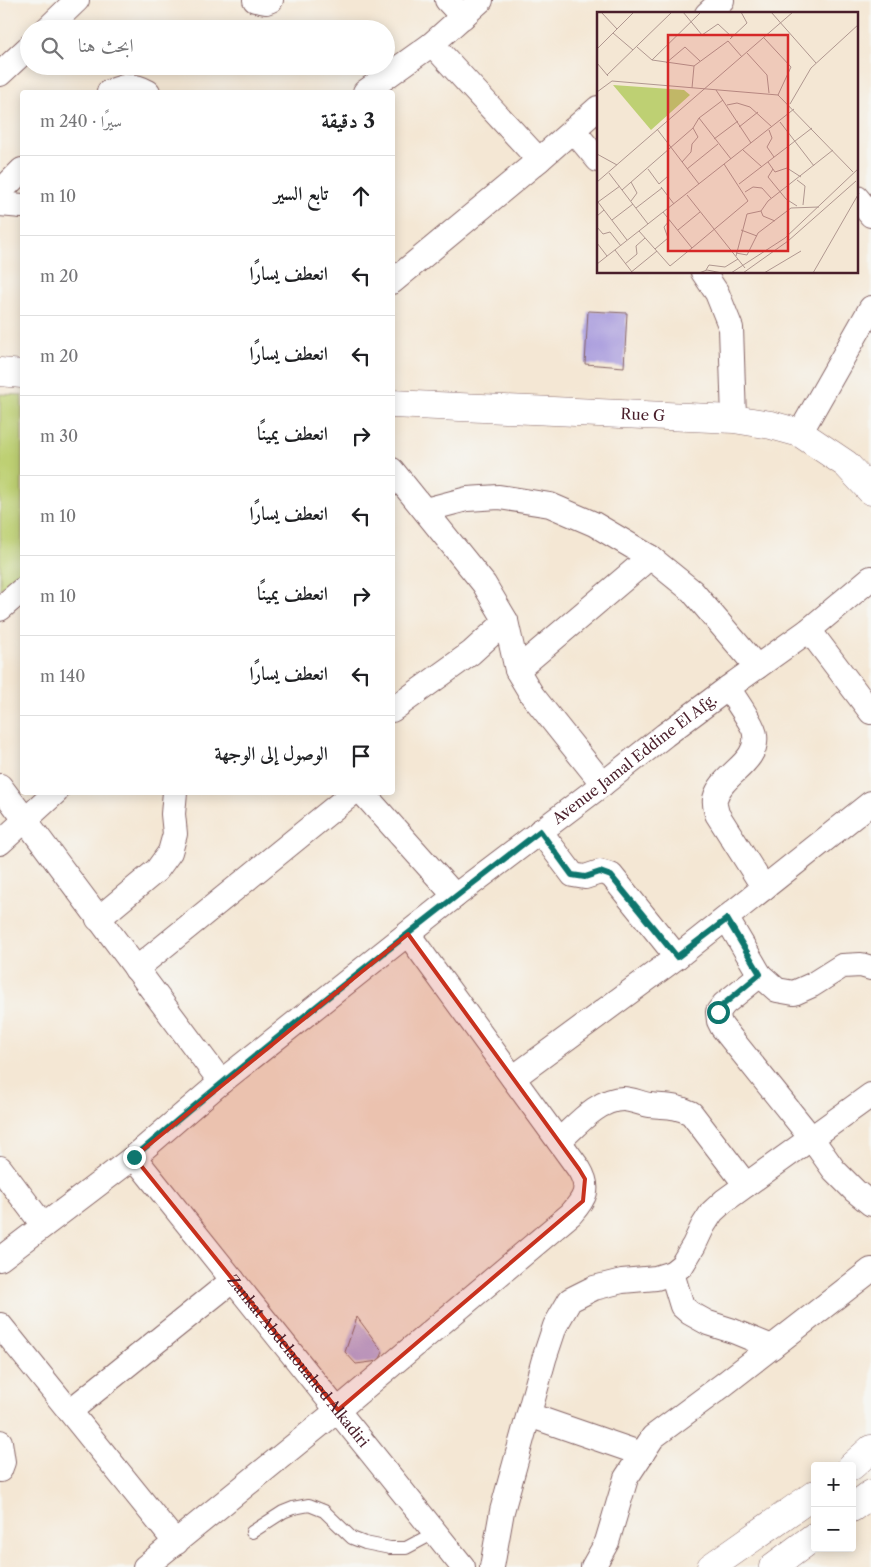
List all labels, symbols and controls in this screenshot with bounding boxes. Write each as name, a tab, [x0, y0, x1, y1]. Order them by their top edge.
inset map	[597, 12, 858, 274]
search box	[20, 20, 395, 75]
icon: search	[38, 34, 66, 62]
text: ابحث هنا	[78, 34, 134, 57]
text: 3 دقيقة	[321, 108, 375, 133]
text: سيرًا · 240 m	[40, 111, 122, 131]
text: تابع السير	[274, 182, 328, 205]
icon: ahead	[347, 182, 375, 210]
text: 10 m	[40, 186, 76, 206]
text: انعطف يسارًا	[249, 262, 328, 285]
icon: left	[347, 262, 375, 290]
text: 20 m	[40, 266, 79, 286]
text: انعطف يسارًا	[249, 342, 328, 365]
icon: left	[347, 342, 375, 370]
text: 20 m	[40, 346, 79, 366]
street label: Rue G	[620, 404, 666, 425]
text: انعطف يمينًا	[257, 422, 328, 445]
icon: right	[347, 422, 375, 450]
text: 30 m	[40, 426, 78, 446]
text: انعطف يسارًا	[249, 502, 328, 525]
icon: left	[347, 502, 375, 530]
text: 10 m	[40, 506, 76, 526]
text: انعطف يمينًا	[257, 582, 328, 605]
icon: right	[347, 582, 375, 610]
text: 10 m	[40, 586, 76, 606]
text: انعطف يسارًا	[249, 662, 328, 685]
icon: left	[347, 662, 375, 690]
text: 140 m	[40, 666, 85, 686]
street label: Avenue Jamal Eddine El Afg.	[548, 690, 720, 829]
text: الوصول إلى الوجهة	[214, 742, 328, 765]
icon: arrive	[347, 742, 375, 770]
route start	[707, 1001, 730, 1024]
route end	[123, 1146, 146, 1169]
street label: Zankat Abdelaouahed Alkadiri	[223, 1271, 374, 1451]
map controls	[811, 1462, 856, 1552]
button: +	[811, 1462, 856, 1507]
button: −	[811, 1507, 856, 1552]

